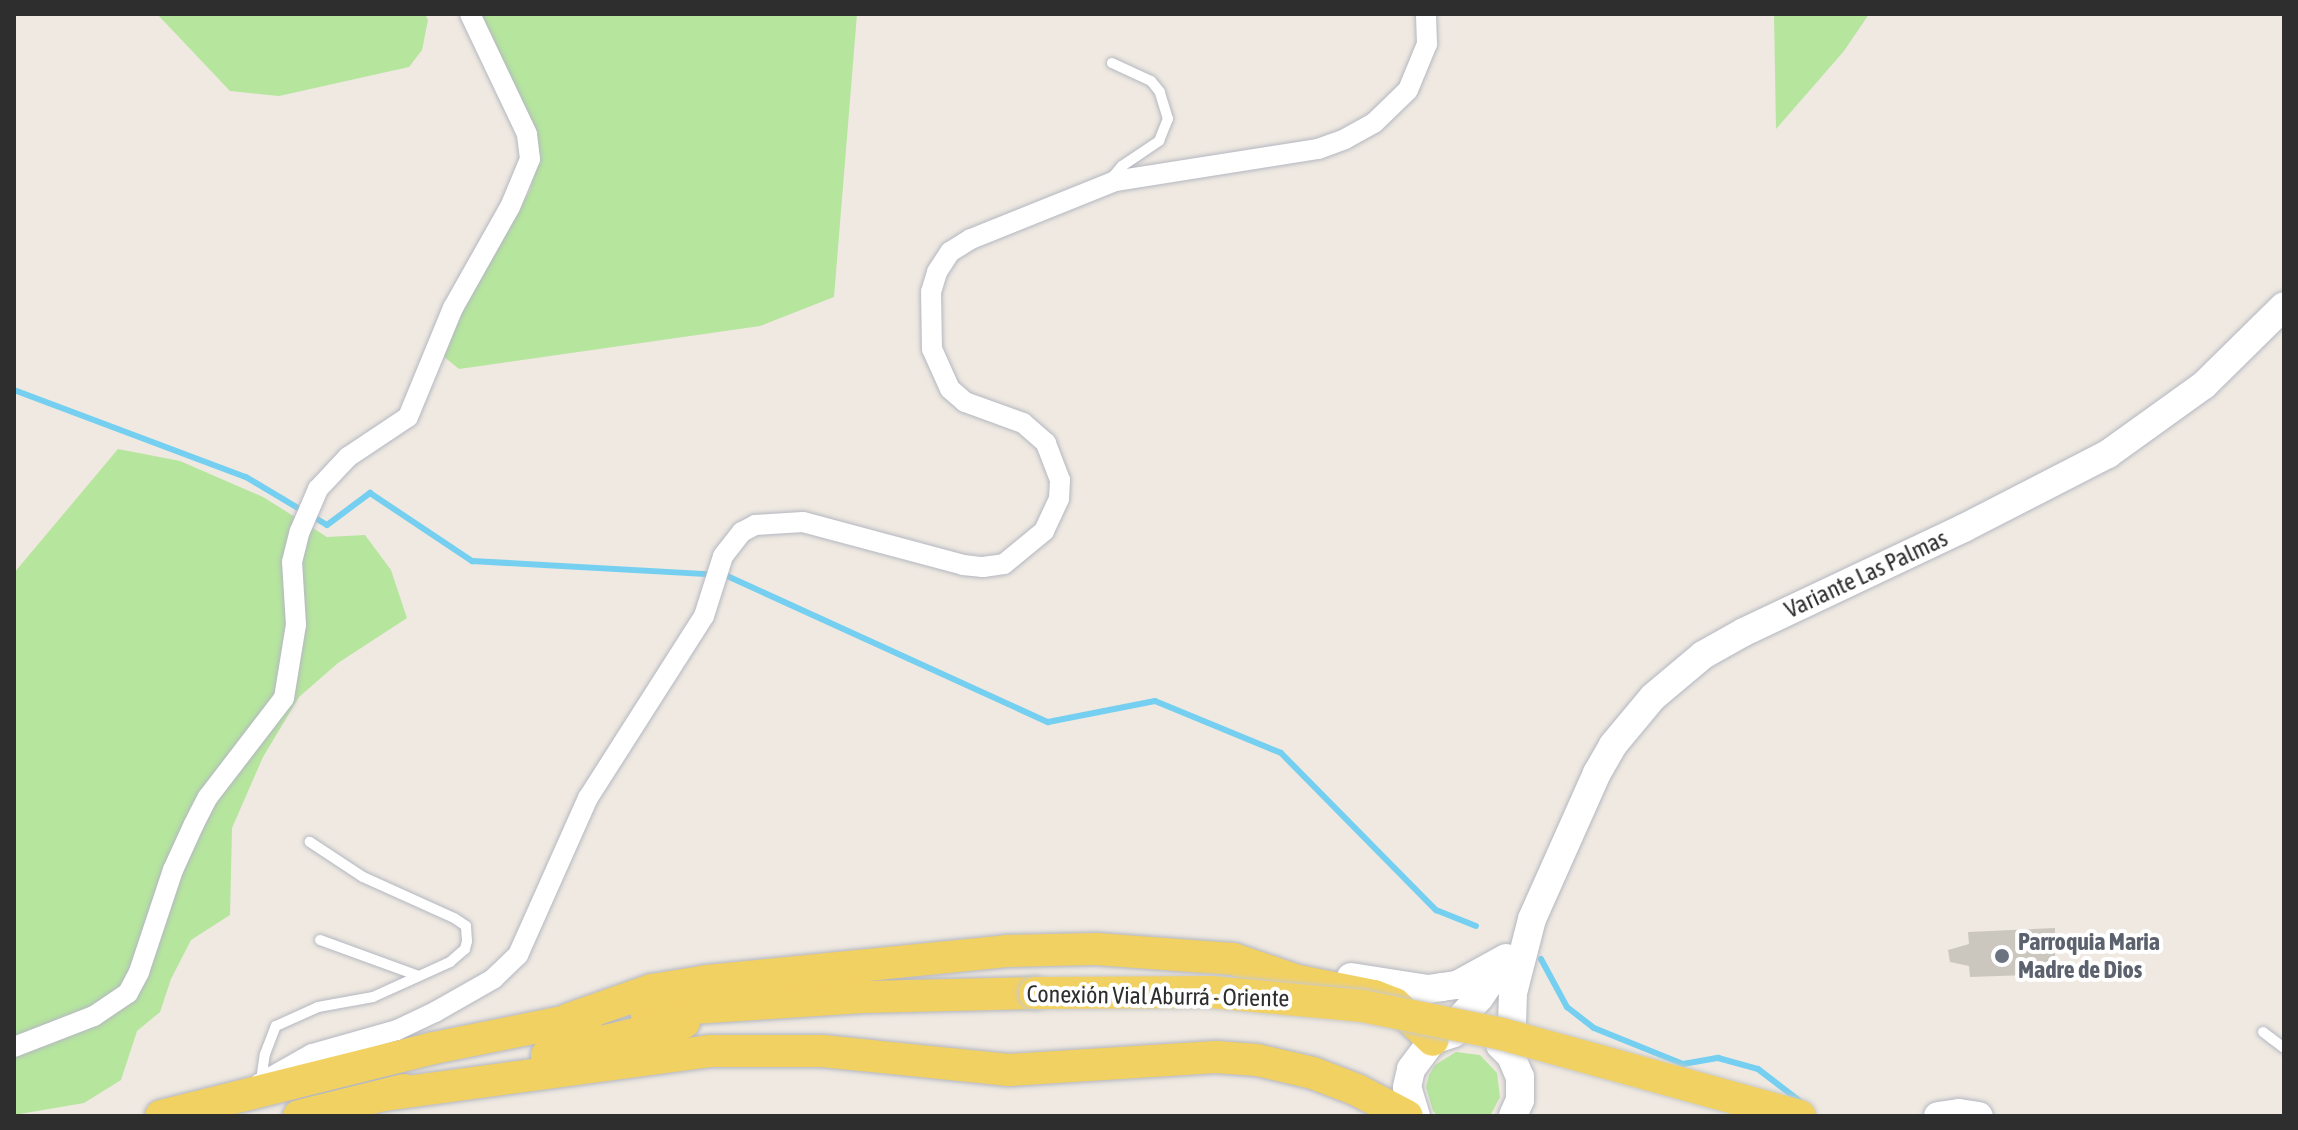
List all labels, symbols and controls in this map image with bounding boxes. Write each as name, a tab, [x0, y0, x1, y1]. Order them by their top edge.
street label: Variante Las Palmas	[1780, 524, 1952, 624]
place label: Parroquia Maria Madre de Dios	[2018, 928, 2160, 984]
marker: Parroquia Maria Madre de Dios	[1993, 947, 2011, 965]
street label: Conexión Vial Aburrá - Oriente	[1026, 979, 1290, 1013]

